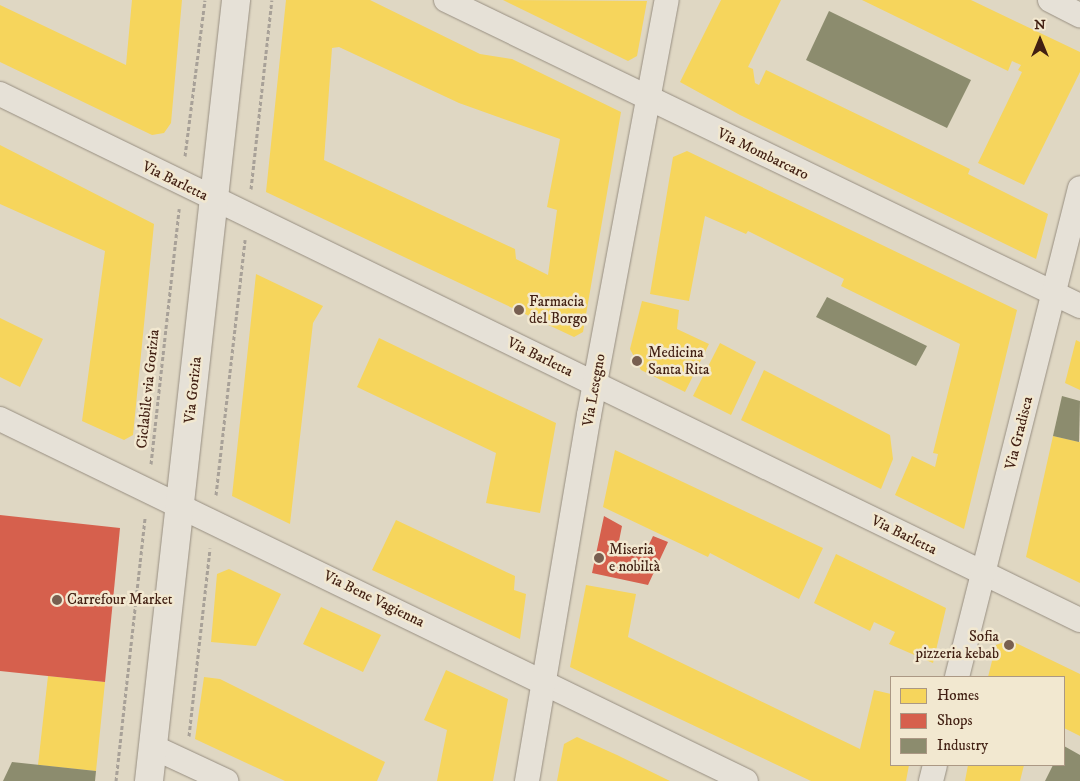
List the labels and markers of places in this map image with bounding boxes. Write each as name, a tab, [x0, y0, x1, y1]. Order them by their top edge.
place label: Farmacia del Borgo	[529, 292, 587, 327]
marker: Farmacia del Borgo	[513, 304, 525, 316]
place label: Medicina Santa Rita	[648, 343, 709, 378]
marker: Medicina Santa Rita	[630, 354, 644, 368]
place label: Miseria e nobiltà	[609, 540, 660, 575]
marker: Miseria e nobiltà	[593, 552, 605, 564]
place label: Carrefour Market	[67, 591, 173, 609]
marker: Carrefour Market	[51, 594, 63, 606]
place label: Sofia pizzeria kebab	[915, 627, 999, 662]
marker: Sofia pizzeria kebab	[1003, 639, 1015, 651]

